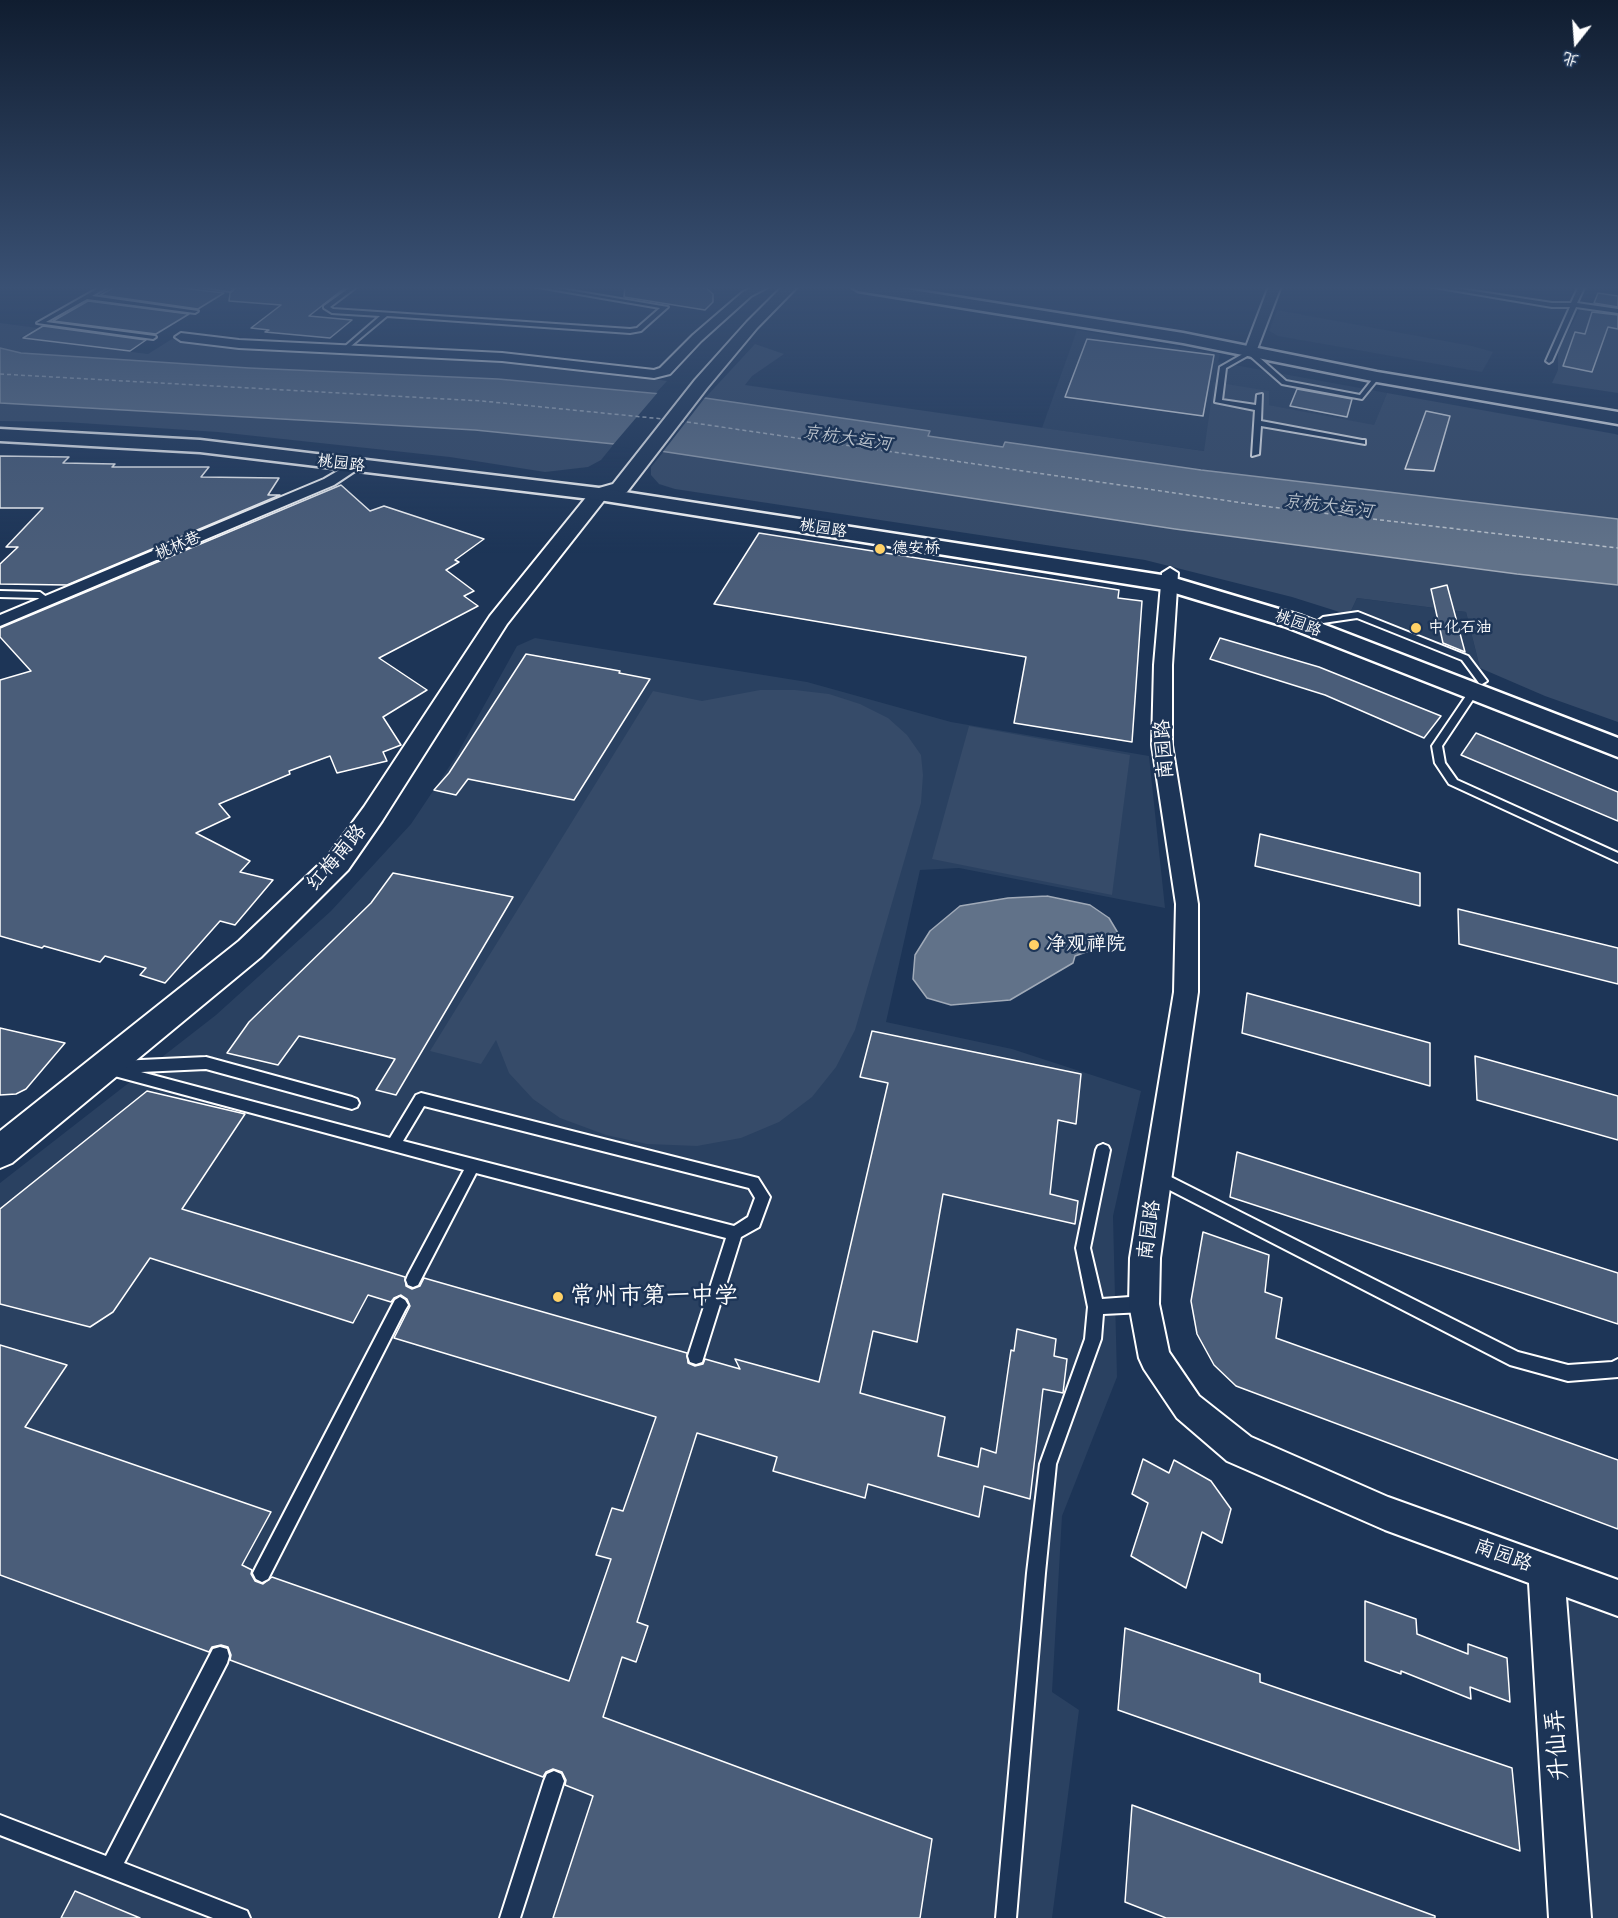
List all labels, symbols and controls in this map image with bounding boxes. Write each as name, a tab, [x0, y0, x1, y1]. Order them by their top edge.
north arrow	[1546, 12, 1606, 72]
text: 北	[1559, 43, 1582, 76]
water label: 京杭大运河	[801, 422, 893, 456]
street label: 桃园路	[316, 452, 366, 476]
water label: 京杭大运河	[1282, 491, 1374, 523]
street label: 桃园路	[798, 516, 848, 542]
street label: 桃林巷	[152, 528, 204, 564]
place label: 德安桥	[892, 539, 940, 559]
marker: 德安桥	[873, 542, 887, 556]
street label: 桃园路	[1272, 607, 1324, 641]
place label: 中化石油	[1428, 618, 1492, 638]
marker: 中化石油	[1409, 621, 1423, 635]
street label: 南园路	[1151, 718, 1179, 780]
street label: 红梅南路	[302, 820, 372, 896]
place label: 净观禅院	[1046, 933, 1126, 957]
marker: 净观禅院	[1027, 938, 1041, 952]
street label: 南园路	[1134, 1199, 1166, 1261]
place label: 常州市第一中学	[570, 1283, 738, 1311]
marker: 常州市第一中学	[551, 1290, 565, 1304]
street label: 南园路	[1471, 1534, 1535, 1578]
street label: 升仙弄	[1541, 1708, 1575, 1782]

